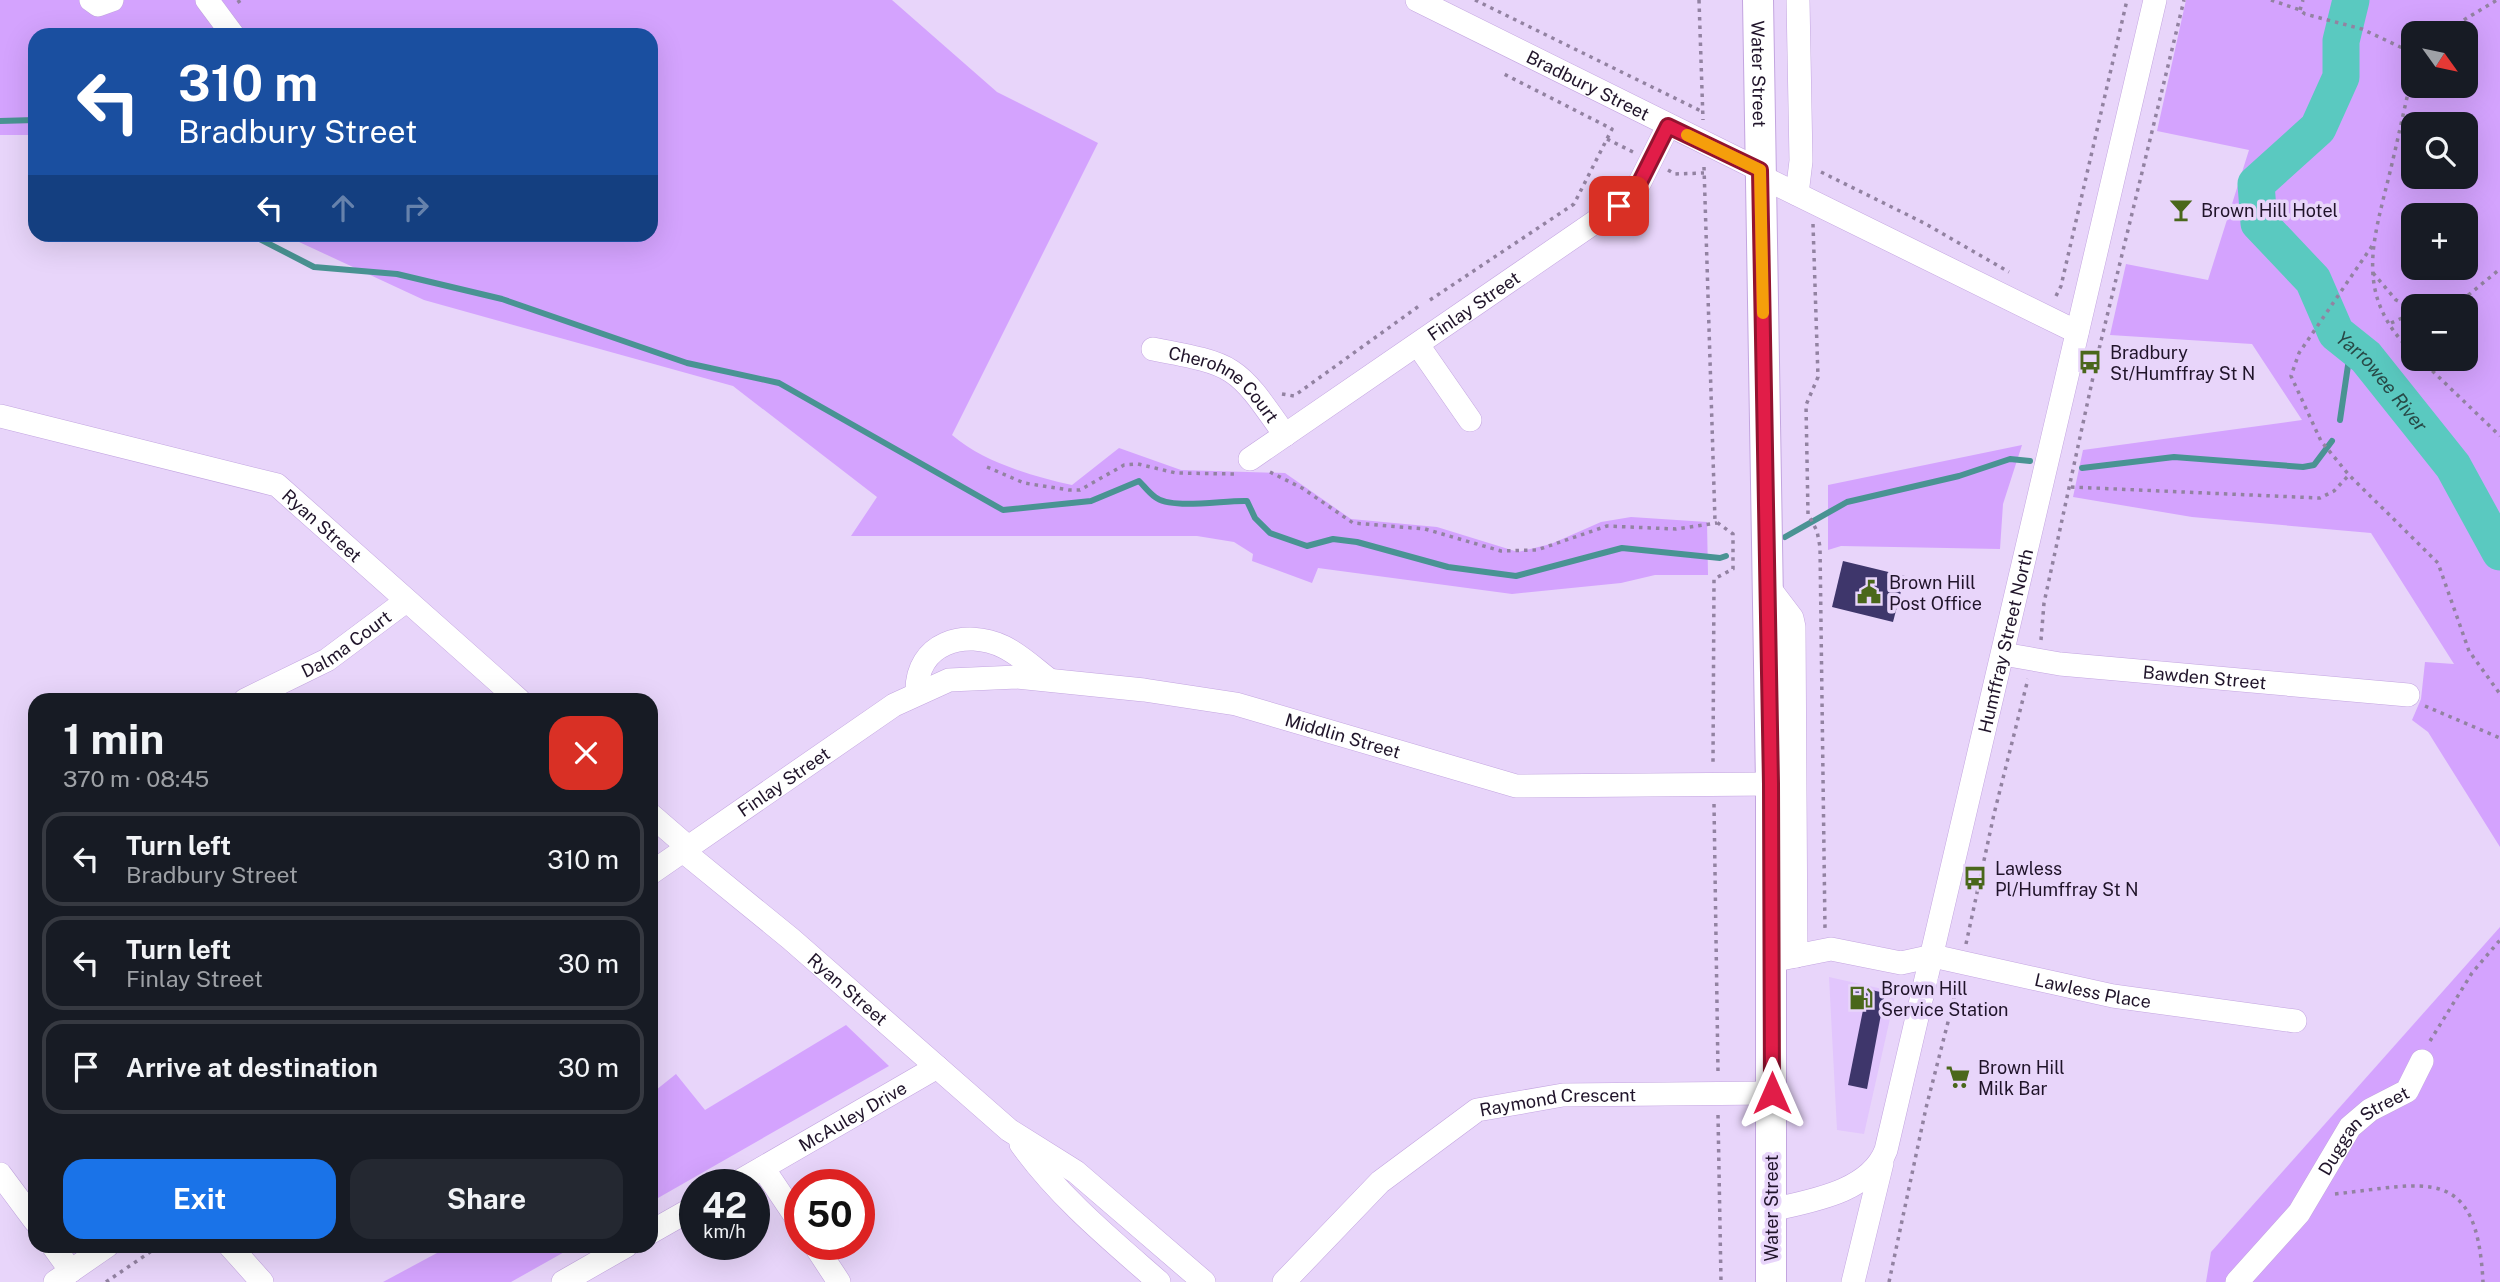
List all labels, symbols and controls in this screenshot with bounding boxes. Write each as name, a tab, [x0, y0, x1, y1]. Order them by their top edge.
street label: Water Street	[1748, 20, 1771, 128]
north arrow	[2401, 21, 2478, 98]
map controls	[2401, 21, 2478, 371]
street label: Bradbury Street	[1523, 45, 1653, 124]
text: 310 m	[178, 54, 318, 112]
icon: left	[63, 56, 154, 147]
button: search	[2401, 112, 2478, 189]
text: Bradbury Street	[178, 113, 417, 150]
pin	[1589, 176, 1649, 236]
icon: arrive	[1600, 187, 1638, 225]
icon: left	[251, 189, 289, 227]
icon: ahead	[324, 189, 362, 227]
icon: right	[397, 189, 435, 227]
bar icon: Brown Hill Hotel	[2167, 196, 2195, 224]
place label: Brown Hill Hotel	[2201, 200, 2338, 221]
button: +	[2401, 203, 2478, 280]
street label: Finlay Street	[1423, 266, 1524, 345]
button: −	[2401, 294, 2478, 371]
water label: Yarrowee River	[2332, 327, 2432, 436]
street label: Cherohne Court	[1167, 342, 1283, 427]
place label: Bradbury St/Humffray St N	[2110, 342, 2255, 384]
bus stop icon: Bradbury St/Humffray St N	[2076, 348, 2104, 376]
street label: Ryan Street	[278, 484, 366, 566]
street label: Humffray Street North	[1973, 547, 2037, 735]
place label: Brown Hill Post Office	[1889, 572, 1982, 614]
public building icon: Brown Hill Post Office	[1855, 578, 1883, 606]
street label: Dalma Court	[298, 605, 395, 682]
street label: Bawden Street	[2142, 661, 2267, 693]
street label: Middlin Street	[1283, 708, 1403, 762]
text: 1 min	[63, 714, 164, 763]
button: close	[549, 716, 623, 790]
street label: Finlay Street	[733, 742, 834, 821]
text: 370 m · 08:45	[63, 765, 209, 792]
text: Turn left	[126, 830, 231, 861]
icon: left	[67, 840, 105, 878]
text: 310 m	[547, 844, 619, 875]
place label: Lawless Pl/Humffray St N	[1995, 858, 2139, 900]
text: Bradbury Street	[126, 861, 298, 888]
bus stop icon: Lawless Pl/Humffray St N	[1961, 864, 1989, 892]
text: Turn left	[126, 934, 231, 965]
icon: left	[67, 944, 105, 982]
text: 30 m	[558, 948, 619, 979]
street label: Ryan Street	[804, 948, 892, 1029]
text: Finlay Street	[126, 965, 263, 992]
street label: Lawless Place	[2033, 968, 2152, 1012]
place label: Brown Hill Service Station	[1881, 978, 2008, 1020]
fuel station icon: Brown Hill Service Station	[1847, 984, 1875, 1012]
icon: arrive	[67, 1048, 105, 1086]
text: Arrive at destination	[126, 1052, 378, 1083]
text: 30 m	[558, 1052, 619, 1083]
position arrow	[1735, 1056, 1809, 1130]
place label: Brown Hill Milk Bar	[1978, 1057, 2065, 1099]
supermarket icon: Brown Hill Milk Bar	[1944, 1063, 1972, 1091]
street label: McAuley Drive	[795, 1077, 910, 1155]
street label: Duggan Street	[2314, 1081, 2412, 1179]
street label: Raymond Crescent	[1478, 1084, 1636, 1120]
street label: Water Street	[1761, 1155, 1782, 1261]
button: Exit	[63, 1159, 336, 1239]
button: Share	[350, 1159, 623, 1239]
speed limit sign: 50	[784, 1169, 875, 1260]
text: 42	[702, 1185, 747, 1226]
text: km/h	[703, 1221, 746, 1242]

